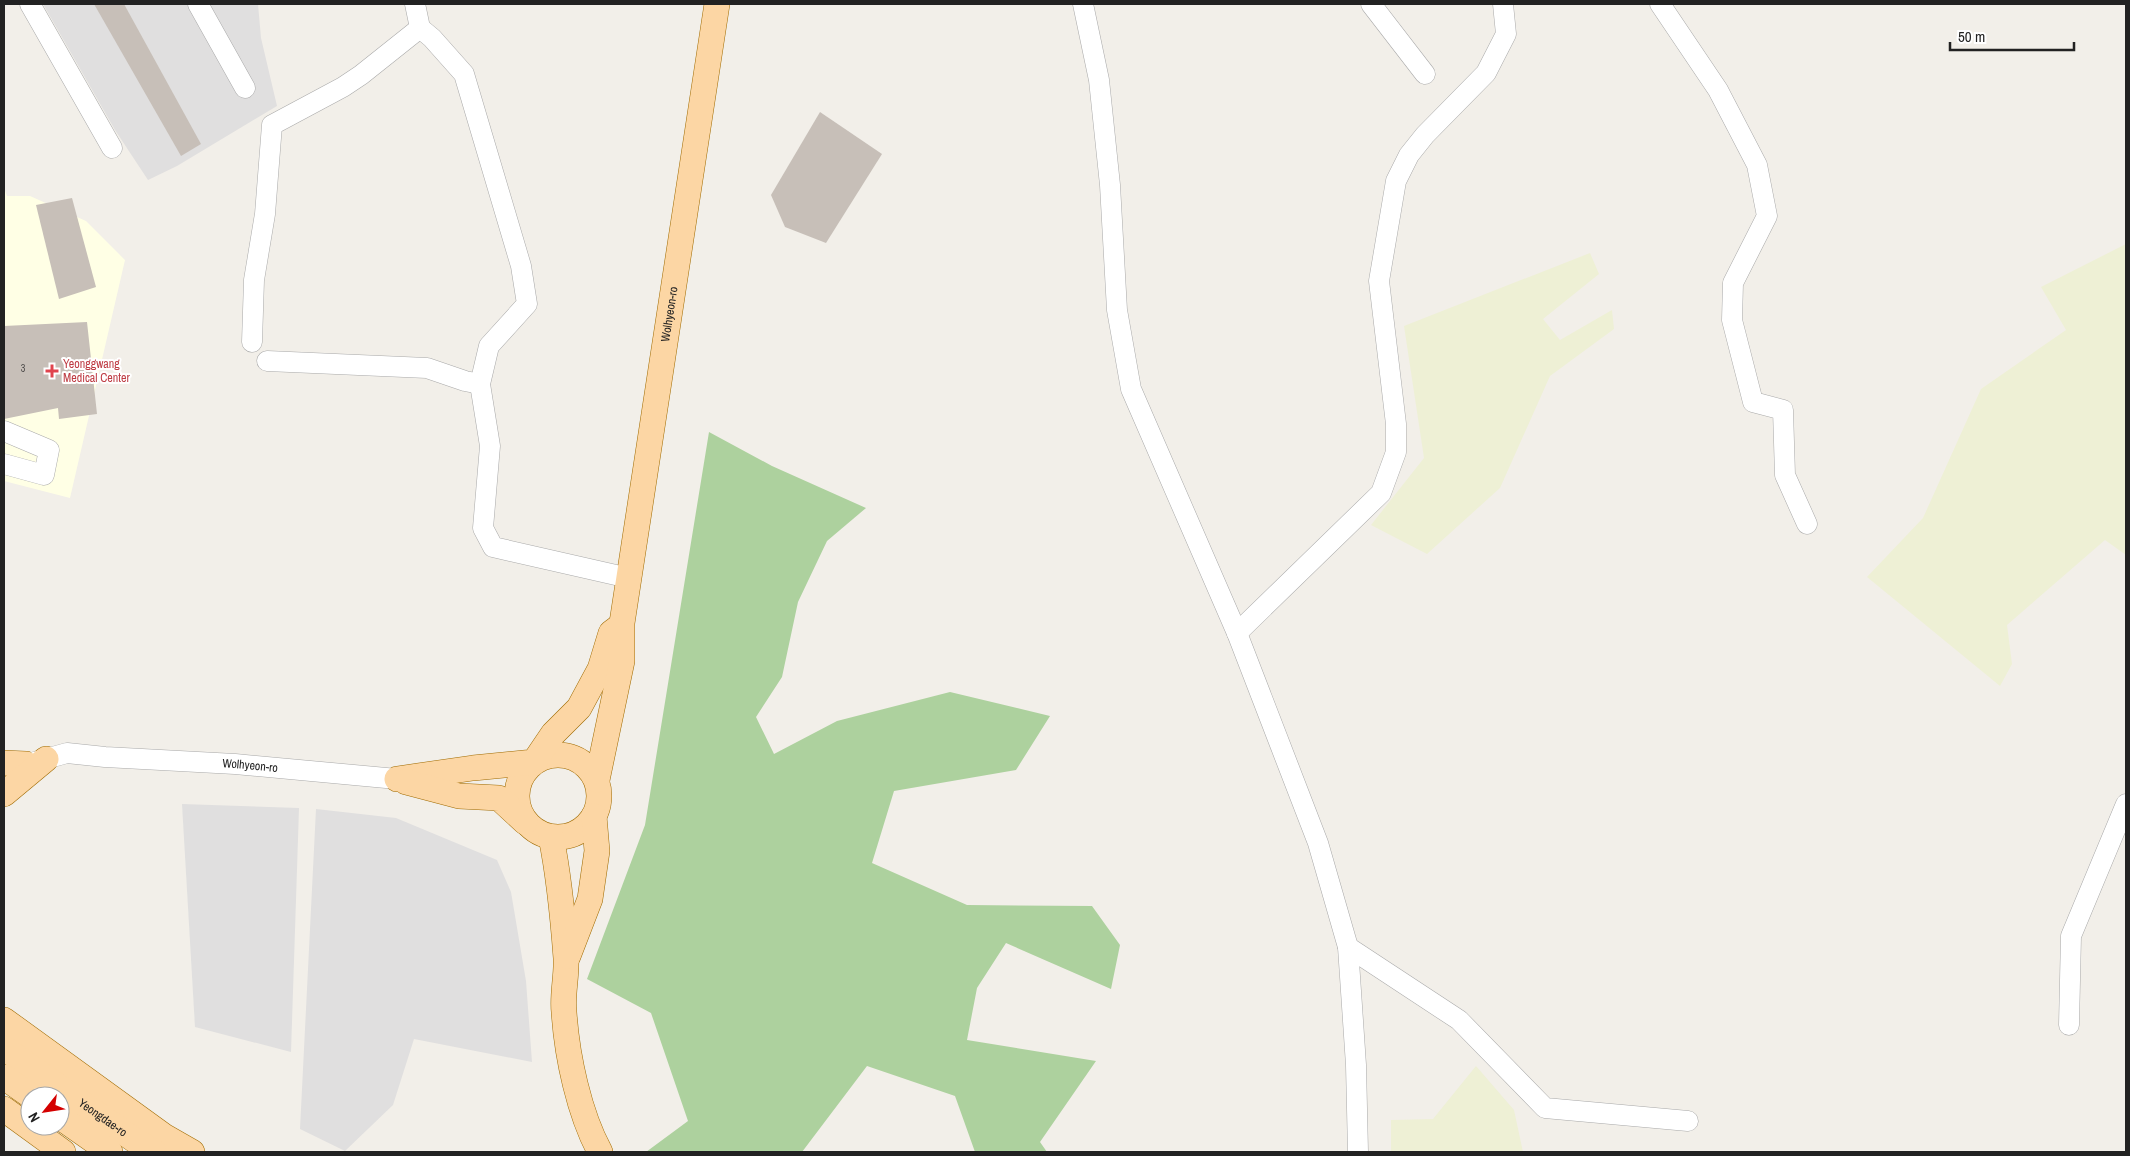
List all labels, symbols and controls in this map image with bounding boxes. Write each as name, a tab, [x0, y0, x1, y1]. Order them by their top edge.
scale bar	[1950, 20, 2074, 52]
text: 50 m	[1958, 26, 1985, 47]
street label: Wolhyeon-ro	[657, 285, 682, 343]
place label: Yeonggwang Medical Center	[63, 356, 130, 386]
house number: 3	[21, 362, 26, 375]
marker: Yeonggwang Medical Center	[45, 364, 59, 378]
street label: Wolhyeon-ro	[222, 755, 279, 776]
north arrow	[20, 1086, 70, 1136]
street label: Yeongdae-ro	[75, 1095, 130, 1140]
text: N	[24, 1109, 44, 1126]

